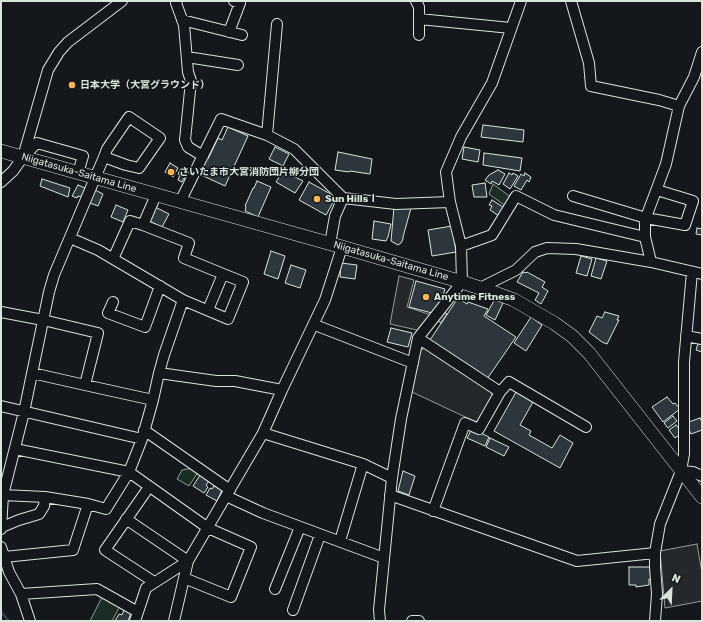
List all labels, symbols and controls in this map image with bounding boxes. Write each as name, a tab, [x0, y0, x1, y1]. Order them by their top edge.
place label: 日本大学（大宮グラウンド）	[80, 79, 210, 91]
marker: 日本大学（大宮グラウンド）	[67, 80, 77, 90]
street label: Niigatasuka-Saitama Line	[20, 151, 138, 195]
place label: さいたま市大宮消防団片柳分団	[179, 166, 319, 178]
marker: さいたま市大宮消防団片柳分団	[166, 167, 176, 177]
place label: Sun HillsⅠ	[325, 193, 378, 205]
marker: Sun HillsⅠ	[312, 194, 322, 204]
street label: Niigatasuka-Saitama Line	[332, 239, 450, 283]
place label: Anytime Fitness	[434, 291, 515, 303]
marker: Anytime Fitness	[421, 292, 431, 302]
north arrow	[651, 570, 691, 610]
text: N	[670, 571, 682, 586]

